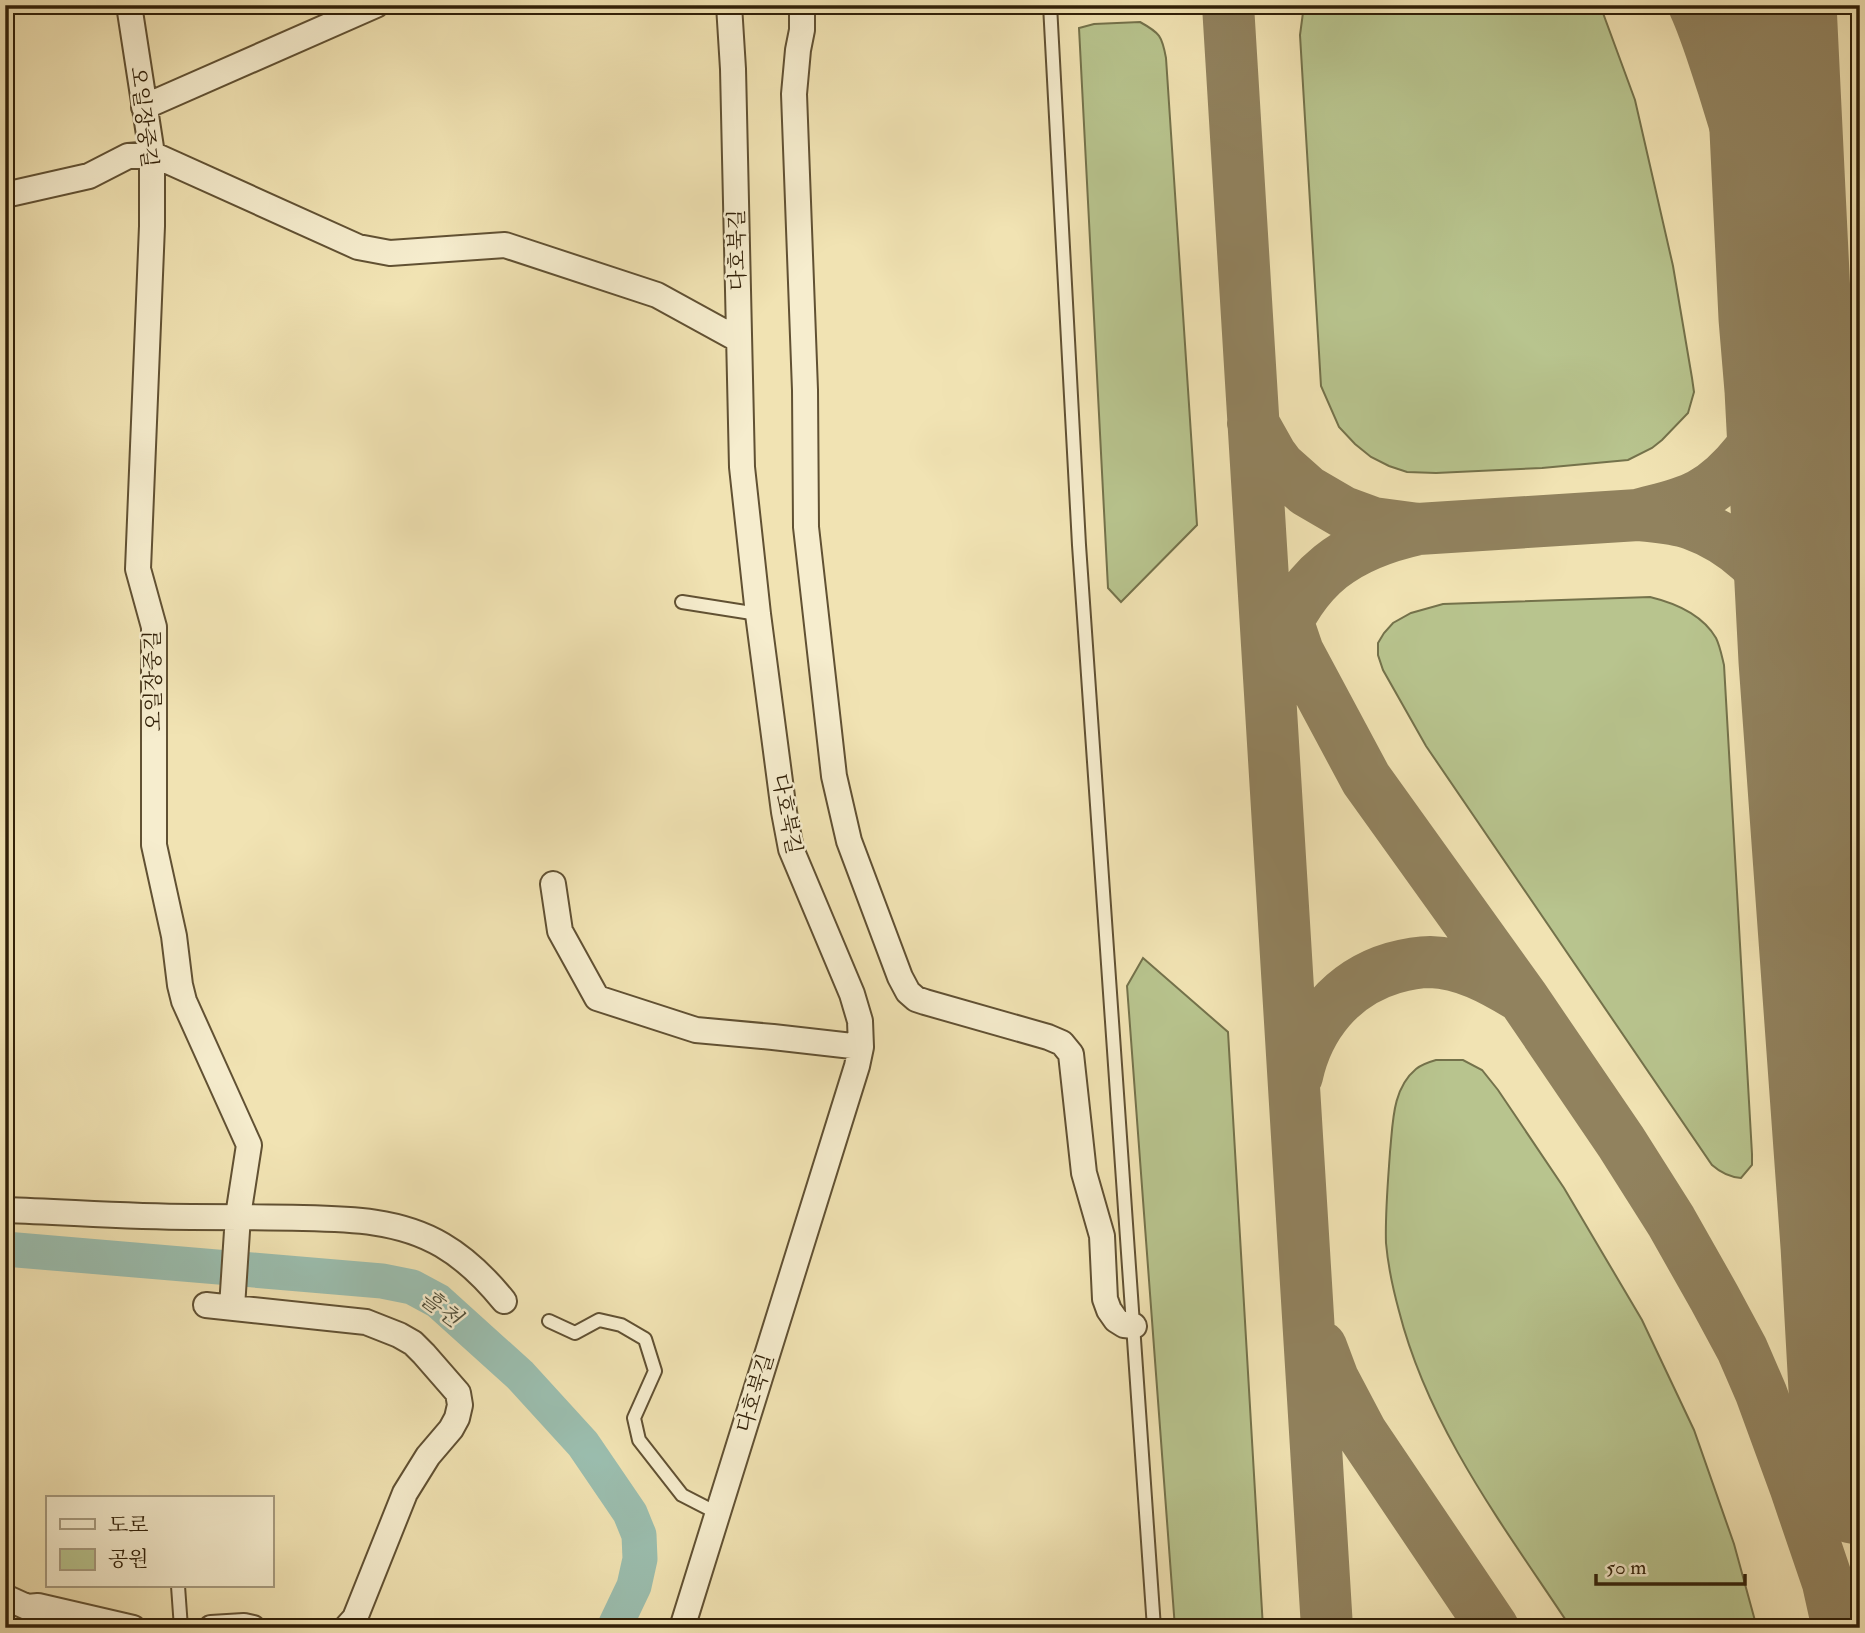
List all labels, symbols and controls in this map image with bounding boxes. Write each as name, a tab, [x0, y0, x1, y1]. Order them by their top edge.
street label: 오일장중길	[124, 65, 163, 169]
street label: 다호북길	[723, 209, 752, 291]
street label: 오일장중길	[139, 630, 168, 732]
street label: 다호북길	[766, 772, 808, 857]
water label: 흘천	[414, 1283, 469, 1334]
street label: 다호북길	[731, 1350, 780, 1436]
legend	[46, 1496, 273, 1588]
text: 도로	[108, 1512, 149, 1539]
scale bar	[1596, 1542, 1744, 1586]
text: 공원	[108, 1546, 149, 1573]
text: 50 m	[1606, 1554, 1647, 1581]

